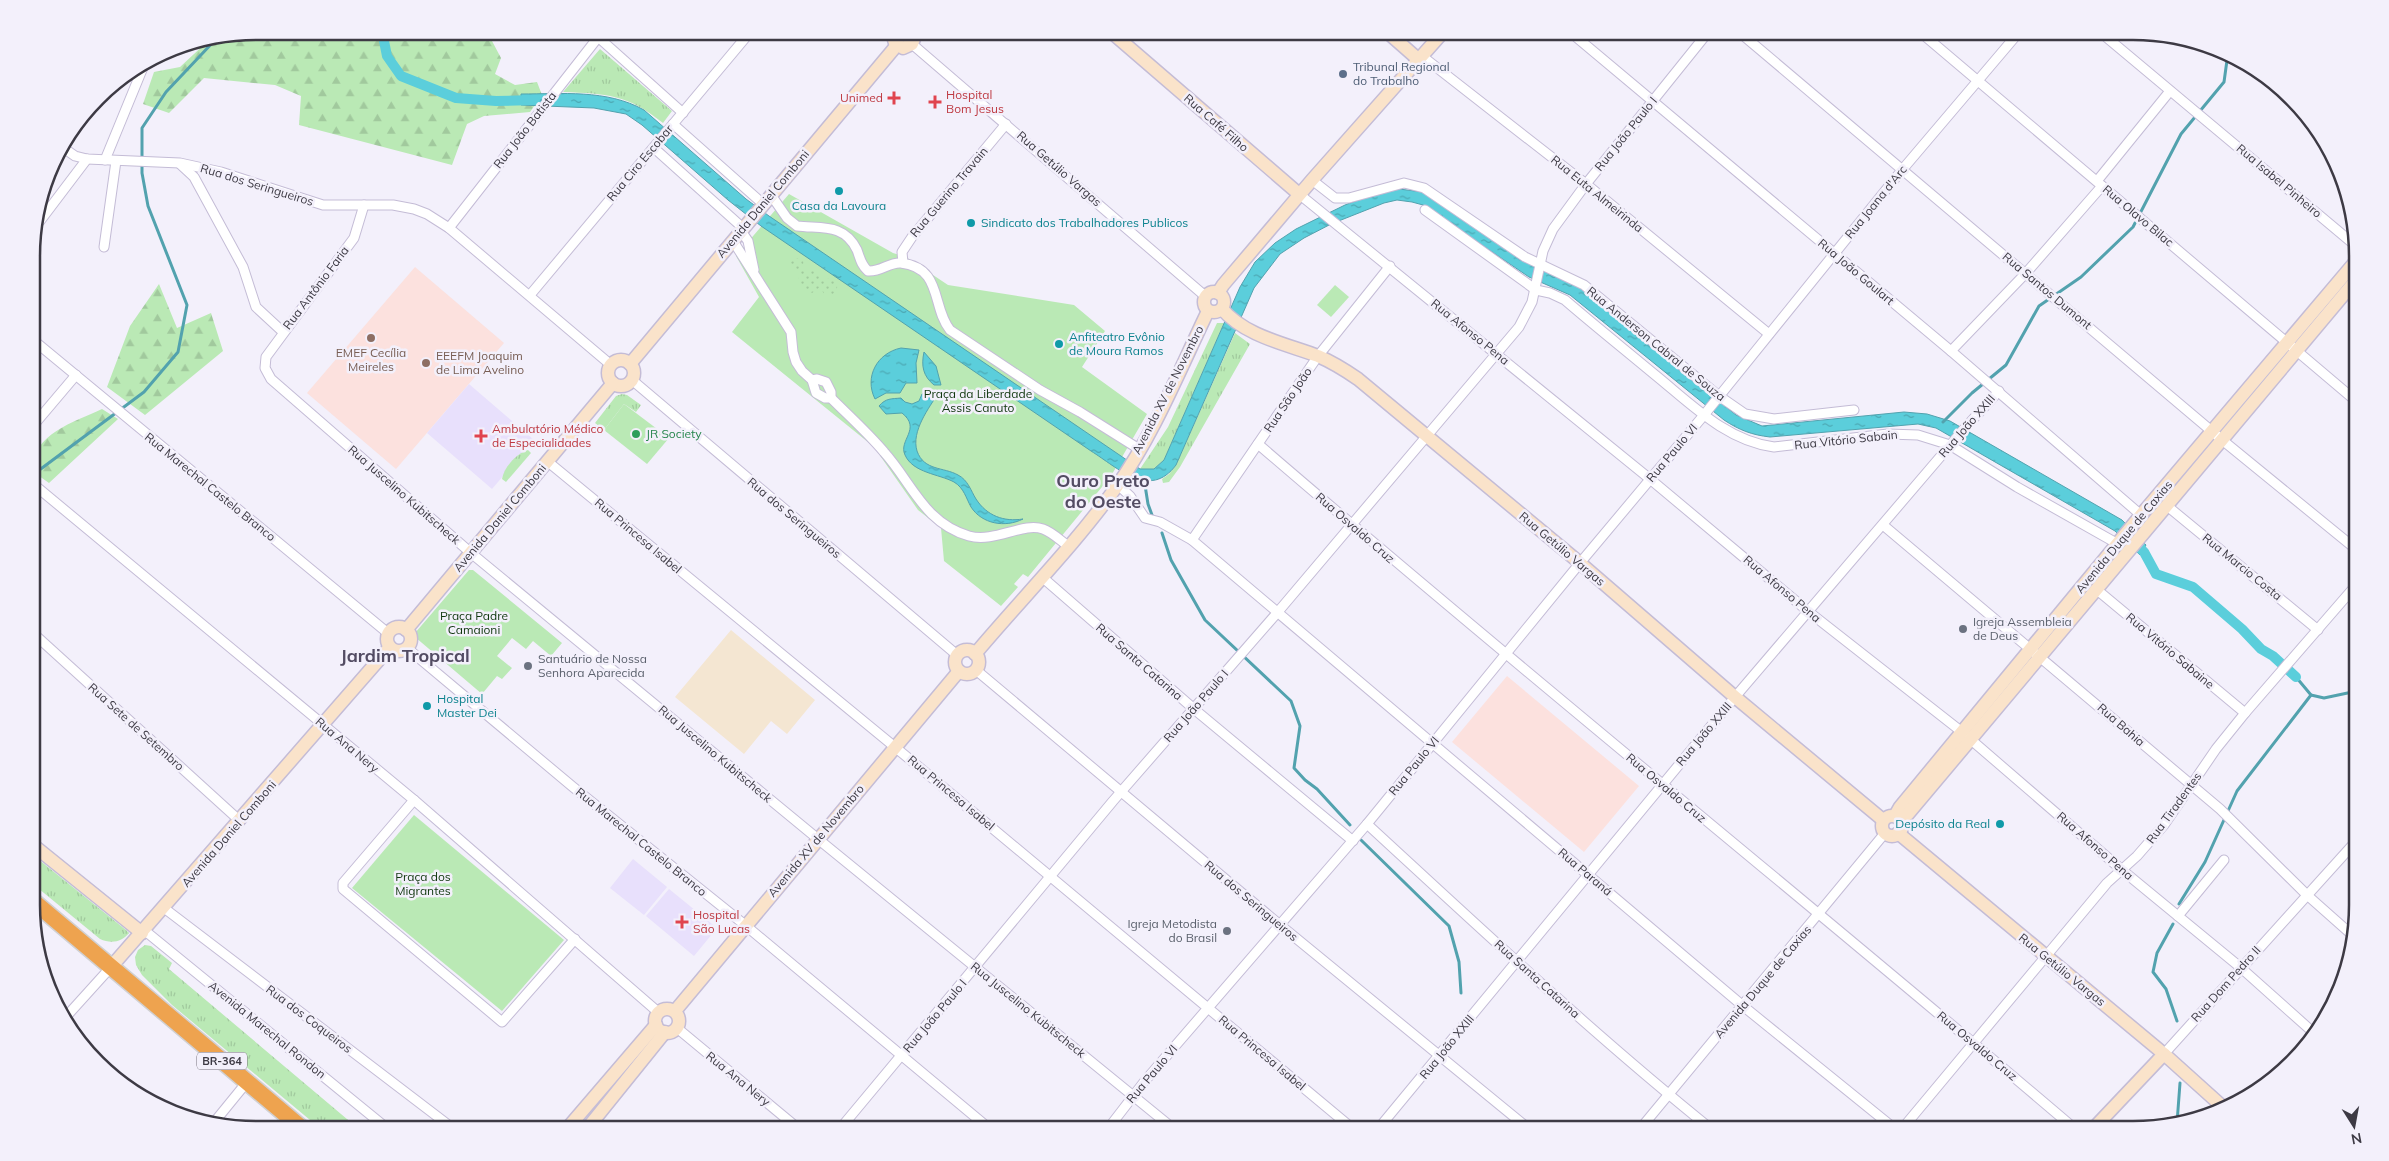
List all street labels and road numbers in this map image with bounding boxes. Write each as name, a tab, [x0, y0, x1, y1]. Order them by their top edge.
street label: Rua João Batista	[490, 88, 559, 171]
street label: Rua Café Filho	[1181, 90, 1252, 155]
street label: Rua João Paulo I	[1591, 94, 1660, 174]
street label: Rua Ciro Escobar	[603, 121, 676, 204]
street label: Rua Getúlio Vargas	[1014, 128, 1105, 209]
street label: Rua Isabel Pinheiro	[2234, 141, 2325, 221]
street label: Rua Guerino Travain	[907, 144, 991, 240]
street label: Avenida Daniel Comboni	[713, 146, 812, 261]
street label: Rua Euta Almeirinda	[1548, 152, 1646, 235]
street label: Rua dos Seringueiros	[199, 160, 316, 209]
street label: Rua Joana d'Arc	[1842, 162, 1910, 241]
street label: Rua Olavo Bilac	[2100, 182, 2177, 250]
street label: Rua João Goulart	[1815, 235, 1898, 308]
street label: Rua Antônio Faria	[279, 243, 352, 332]
street label: Rua Santos Dumont	[2000, 249, 2095, 332]
street label: Rua Anderson Cabral de Souza	[1584, 283, 1729, 404]
street label: Rua Afonso Pena	[1428, 295, 1512, 368]
street label: Avenida XV de Novembro	[1129, 323, 1207, 457]
street label: Rua São João	[1260, 364, 1315, 435]
street label: Rua João XXIII	[1935, 391, 1998, 460]
street label: Rua Paulo VI	[1643, 420, 1700, 485]
street label: Rua Vitório Sabain	[1793, 427, 1898, 452]
street label: Rua Marechal Castelo Branco	[142, 429, 279, 544]
street label: Rua Juscelino Kubitscheck	[345, 442, 464, 548]
street label: Avenida Daniel Comboni	[450, 460, 549, 575]
street label: Rua dos Seringueiros	[744, 474, 844, 561]
street label: Avenida Duque de Caxias	[2072, 477, 2175, 596]
street label: Rua Osvaldo Cruz	[1313, 489, 1398, 566]
street label: Rua Princesa Isabel	[592, 495, 685, 576]
street label: Rua Getúlio Vargas	[1516, 508, 1608, 589]
street label: Rua Marcio Costa	[2199, 530, 2285, 603]
street label: Rua Afonso Pena	[1741, 552, 1824, 625]
street label: Rua Vitório Sabaine	[2123, 609, 2217, 692]
street label: Rua Santa Catarina	[1093, 620, 1186, 703]
street label: Rua João Paulo I	[1160, 666, 1231, 745]
street label: Rua Sete de Setembro	[85, 680, 187, 774]
street label: Rua João XXIII	[1673, 699, 1735, 769]
street label: Rua Bahia	[2095, 700, 2148, 749]
street label: Rua Juscelino Kubitscheck	[655, 702, 776, 806]
street label: Rua Ana Nery	[312, 714, 383, 776]
street label: Rua Paulo VI	[1385, 733, 1442, 798]
street label: Rua Osvaldo Cruz	[1623, 750, 1709, 825]
street label: Rua Princesa Isabel	[905, 752, 998, 833]
street label: Rua Tiradentes	[2143, 769, 2205, 846]
street label: Avenida Daniel Comboni	[178, 777, 279, 890]
street label: Avenida XV de Novembro	[764, 781, 867, 900]
street label: Rua Marechal Castelo Branco	[573, 784, 710, 899]
street label: Rua Afonso Pena	[2054, 808, 2137, 883]
street label: Rua Paraná	[1555, 845, 1615, 899]
street label: Rua dos Seringueiros	[1201, 857, 1301, 944]
street label: Avenida Duque de Caxias	[1711, 922, 1814, 1041]
street label: Rua Getúlio Vargas	[2016, 930, 2109, 1009]
street label: Rua Santa Catarina	[1491, 936, 1583, 1021]
street label: Rua Dom Pedro II	[2188, 943, 2264, 1025]
street label: Rua Juscelino Kubitscheck	[968, 959, 1090, 1061]
street label: Rua João Paulo I	[900, 976, 970, 1055]
street label: Avenida Marechal Rondon	[206, 978, 329, 1081]
street label: Rua dos Coqueiros	[263, 981, 355, 1056]
street label: Rua Osvaldo Cruz	[1934, 1008, 2020, 1083]
street label: Rua João XXIII	[1416, 1011, 1477, 1082]
street label: Rua Princesa Isabel	[1216, 1012, 1309, 1093]
street label: Rua Paulo VI	[1123, 1041, 1180, 1106]
street label: Rua Ana Nery	[703, 1048, 774, 1109]
road number: BR-364	[197, 1052, 247, 1070]

